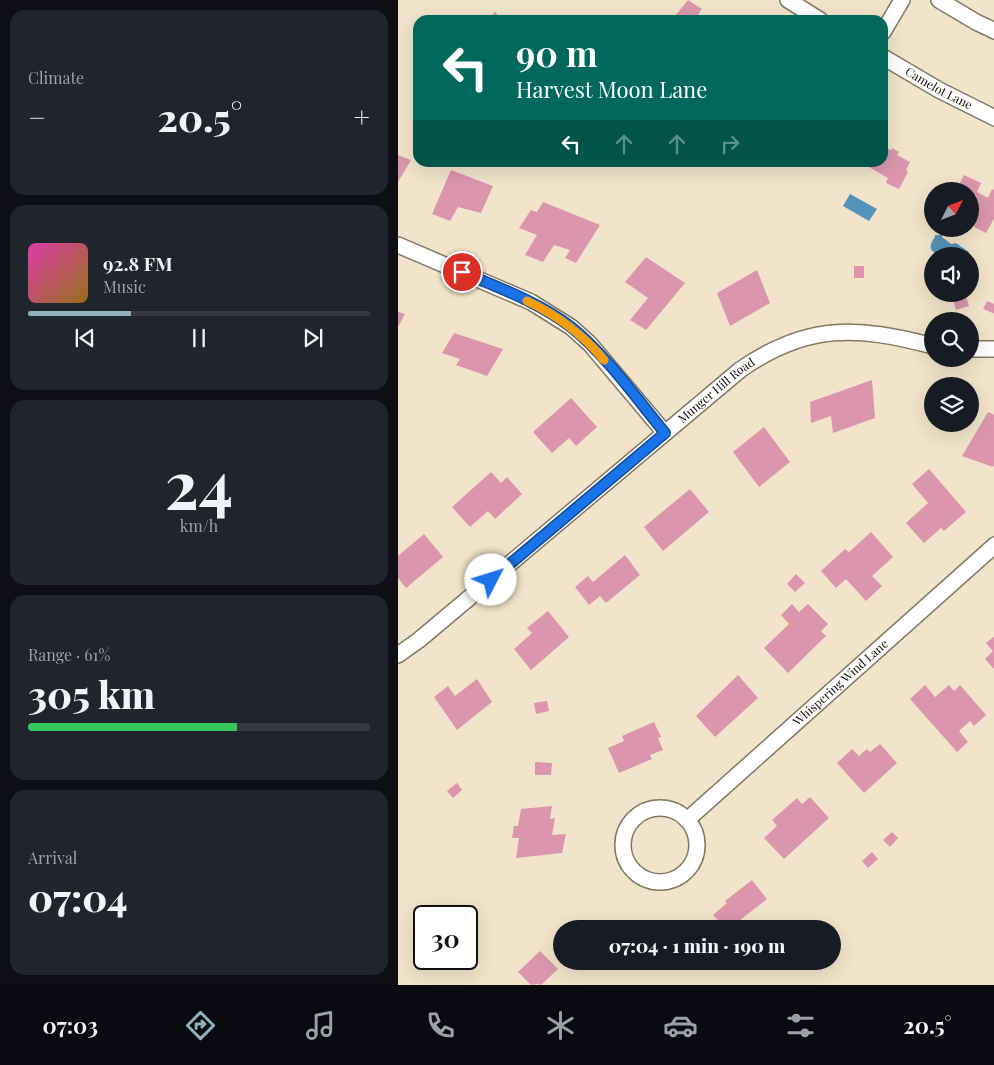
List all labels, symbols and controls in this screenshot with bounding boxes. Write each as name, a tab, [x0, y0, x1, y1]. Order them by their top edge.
text: 90 m	[516, 29, 598, 76]
icon: left	[433, 35, 498, 100]
street label: Camelot Lane	[903, 63, 975, 112]
text: Climate	[28, 67, 84, 88]
text: Harvest Moon Lane	[516, 74, 707, 104]
text: 20.5°	[157, 91, 242, 142]
text: −	[28, 98, 46, 135]
text: +	[354, 98, 370, 135]
icon: left	[557, 130, 585, 158]
icon: ahead	[610, 130, 638, 158]
icon: ahead	[663, 130, 691, 158]
icon: right	[716, 130, 744, 158]
north arrow	[924, 182, 979, 238]
map controls	[924, 182, 979, 432]
button: sound	[924, 247, 979, 302]
text: 92.8 FM	[103, 250, 173, 276]
pin	[441, 251, 483, 293]
icon: arrive	[448, 258, 476, 286]
text: Music	[103, 276, 146, 297]
button: search	[924, 312, 979, 367]
icon: previous	[71, 324, 99, 352]
icon: pause	[185, 324, 213, 352]
icon: next	[299, 324, 327, 352]
street label: Munger Hill Road	[674, 354, 757, 426]
button: layers	[924, 377, 979, 432]
text: 24	[165, 439, 233, 525]
text: km/h	[180, 515, 218, 536]
position arrow	[464, 553, 516, 605]
street label: Whispering Wind Lane	[788, 635, 891, 729]
text: Range · 61%	[28, 644, 110, 665]
text: 305 km	[28, 668, 155, 719]
text: Arrival	[28, 847, 77, 868]
text: 07:04	[28, 871, 127, 922]
speed limit sign: 30	[413, 905, 478, 970]
text: 07:04 · 1 min · 190 m	[609, 932, 785, 958]
icon: directions	[183, 1008, 218, 1043]
icon: music	[303, 1008, 338, 1043]
icon: phone	[423, 1008, 458, 1043]
icon: climate	[543, 1008, 578, 1043]
icon: car	[663, 1008, 698, 1043]
icon: filters	[783, 1008, 818, 1043]
text: 07:03	[43, 1010, 98, 1040]
text: 20.5°	[903, 1010, 951, 1040]

